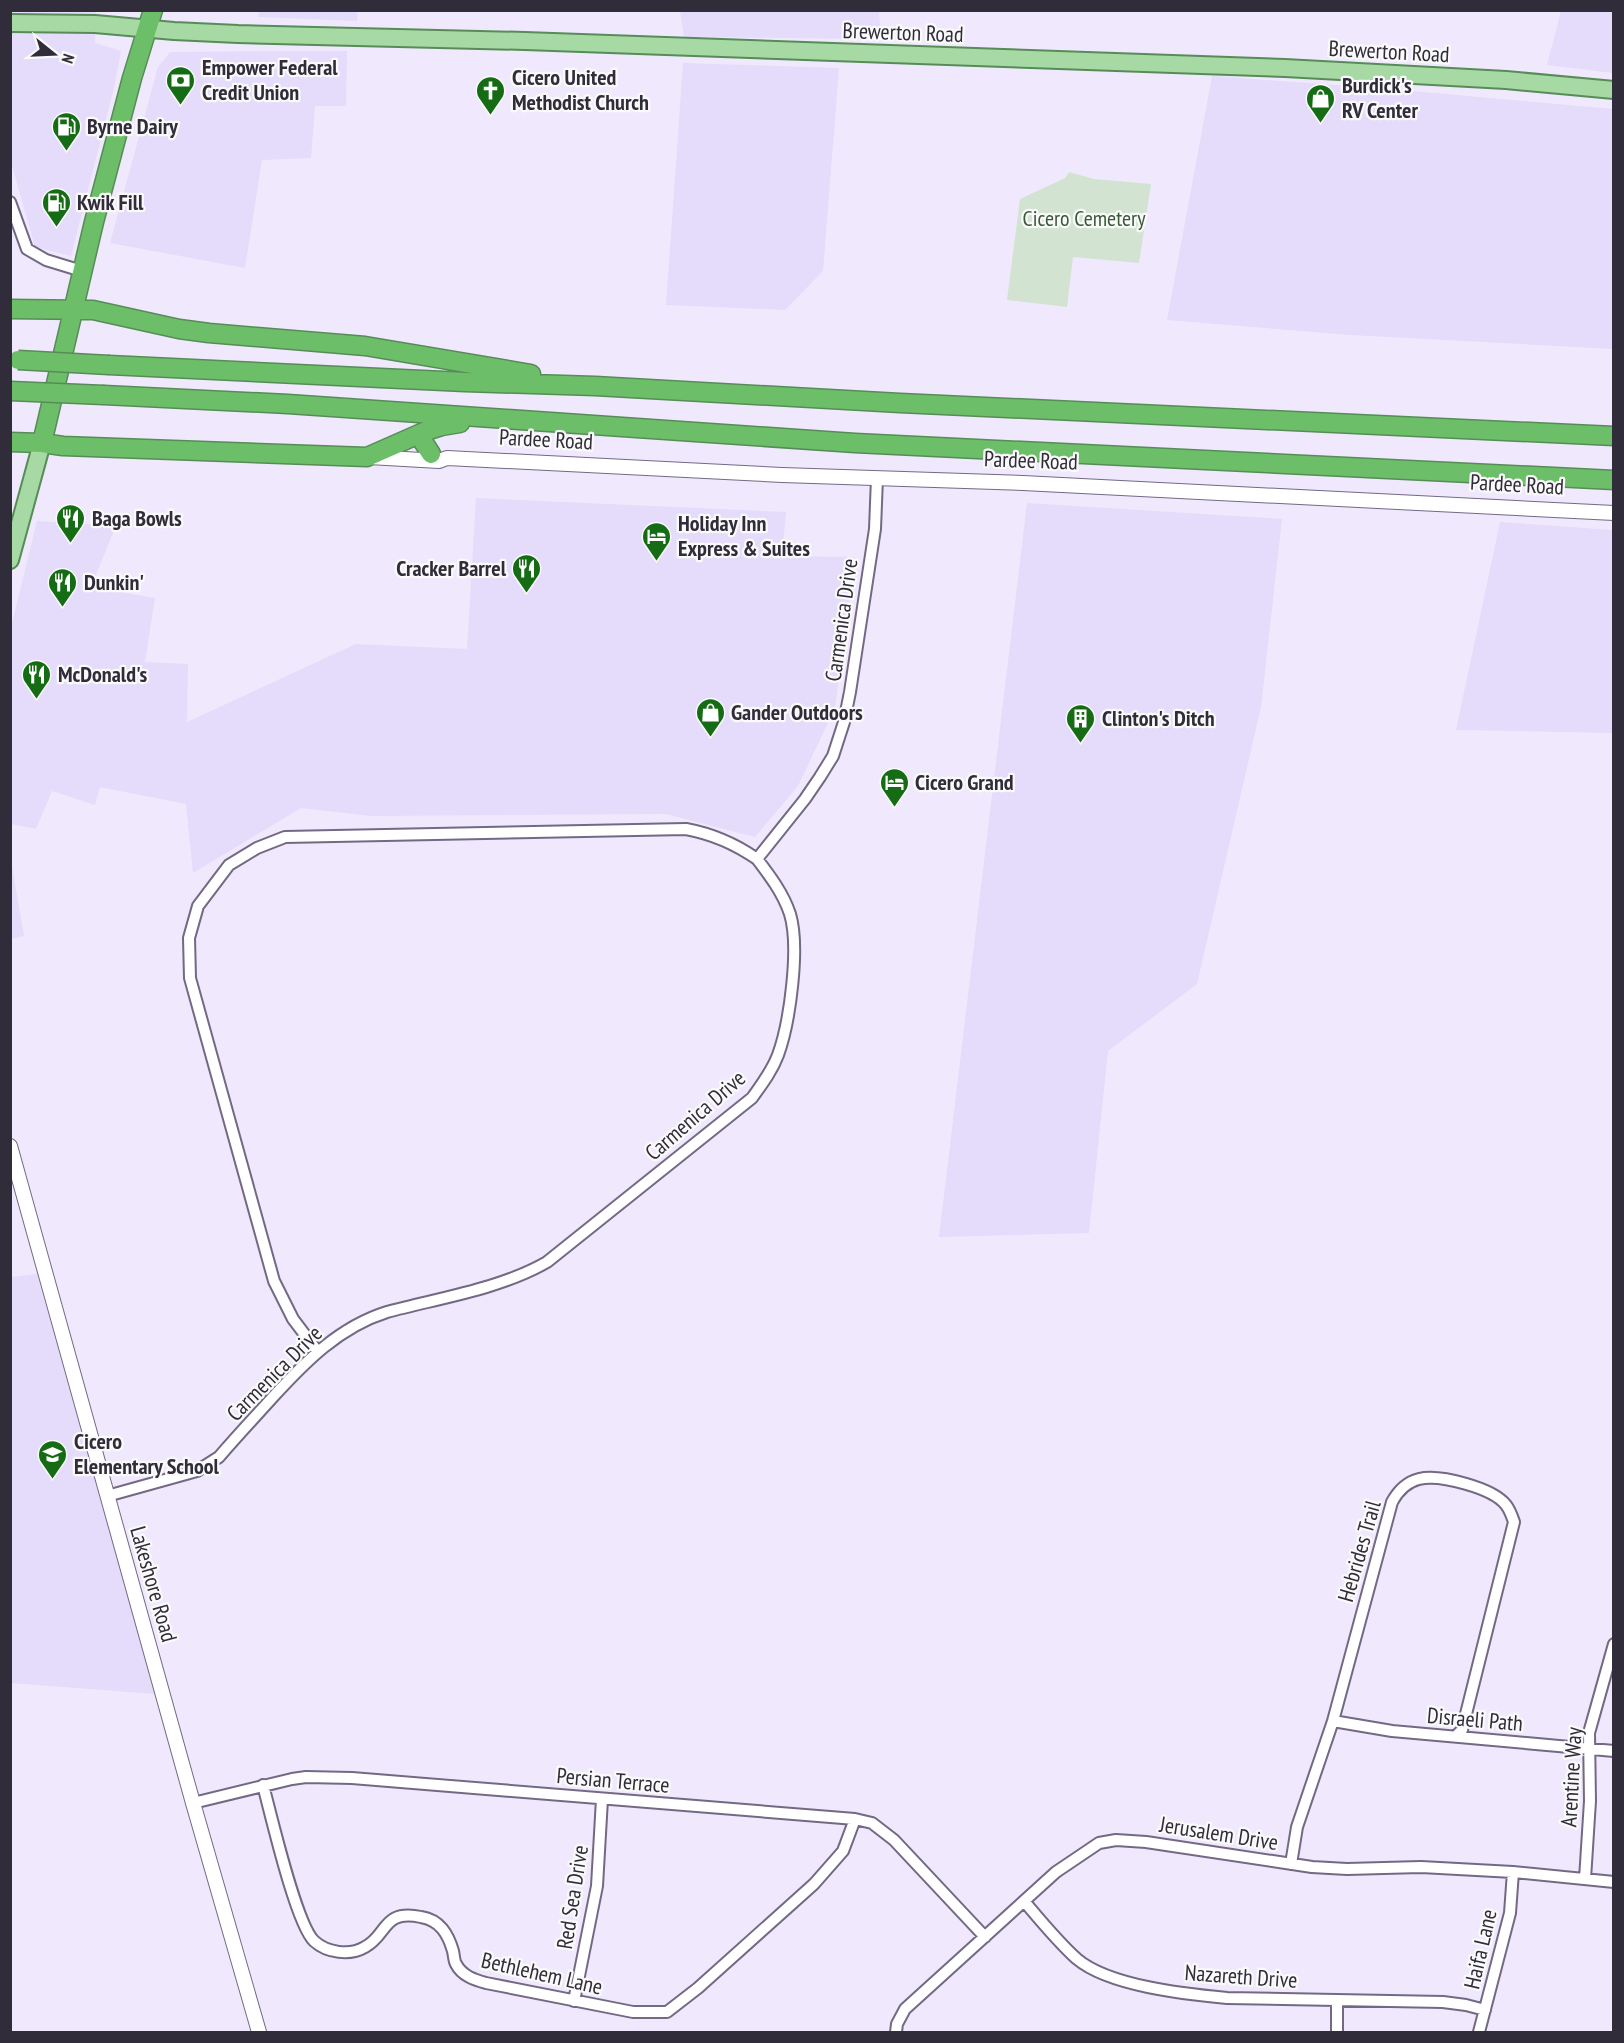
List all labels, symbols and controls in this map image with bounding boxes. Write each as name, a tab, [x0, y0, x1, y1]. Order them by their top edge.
street label: Brewerton Road	[842, 16, 964, 48]
north arrow	[24, 24, 84, 84]
street label: Brewerton Road	[1328, 34, 1450, 68]
text: N	[57, 51, 79, 66]
place label: Empower Federal Credit Union	[202, 53, 338, 106]
place label: Cicero United Methodist Church	[512, 63, 649, 116]
bank icon: Empower Federal Credit Union	[165, 64, 197, 106]
place label: Burdick's RV Center	[1342, 71, 1418, 124]
church icon: Cicero United Methodist Church	[475, 74, 507, 116]
shop icon: Burdick's RV Center	[1305, 82, 1337, 124]
fuel station icon: Byrne Dairy	[50, 110, 82, 152]
place label: Byrne Dairy	[87, 112, 179, 140]
fuel station icon: Kwik Fill	[40, 186, 72, 228]
place label: Kwik Fill	[77, 188, 144, 216]
park label: Cicero Cemetery	[1023, 204, 1146, 232]
street label: Pardee Road	[498, 423, 594, 455]
street label: Pardee Road	[984, 444, 1078, 476]
street label: Pardee Road	[1469, 468, 1565, 500]
restaurant icon: Baga Bowls	[55, 502, 87, 544]
place label: Baga Bowls	[92, 504, 182, 532]
place label: Holiday Inn Express & Suites	[678, 509, 810, 562]
hotel icon: Holiday Inn Express & Suites	[641, 520, 673, 562]
restaurant icon: Cracker Barrel	[511, 552, 543, 594]
place label: Cracker Barrel	[396, 554, 507, 582]
street label: Carmenica Drive	[819, 557, 863, 683]
restaurant icon: Dunkin'	[47, 566, 79, 608]
place label: Dunkin'	[84, 568, 144, 596]
restaurant icon: McDonald's	[21, 658, 53, 700]
place label: McDonald's	[58, 660, 147, 688]
shop icon: Gander Outdoors	[694, 696, 726, 738]
place label: Gander Outdoors	[731, 698, 863, 726]
building icon: Clinton's Ditch	[1065, 702, 1097, 744]
place label: Clinton's Ditch	[1102, 704, 1215, 732]
hotel icon: Cicero Grand	[878, 766, 910, 808]
place label: Cicero Grand	[915, 768, 1014, 796]
street label: Carmenica Drive	[639, 1064, 751, 1166]
street label: Carmenica Drive	[220, 1319, 328, 1427]
place label: Cicero Elementary School	[74, 1427, 220, 1480]
school or university icon: Cicero Elementary School	[37, 1438, 69, 1480]
street label: Hebrides Trail	[1331, 1496, 1387, 1605]
street label: Lakeshore Road	[124, 1523, 184, 1645]
street label: Disraeli Path	[1426, 1701, 1524, 1737]
street label: Arentine Way	[1554, 1726, 1588, 1828]
street label: Persian Terrace	[555, 1761, 671, 1799]
street label: Jerusalem Drive	[1157, 1810, 1280, 1856]
street label: Red Sea Drive	[550, 1843, 594, 1951]
street label: Haifa Lane	[1457, 1906, 1503, 1992]
street label: Bethlehem Lane	[479, 1945, 605, 2001]
street label: Nazareth Drive	[1184, 1958, 1298, 1994]

